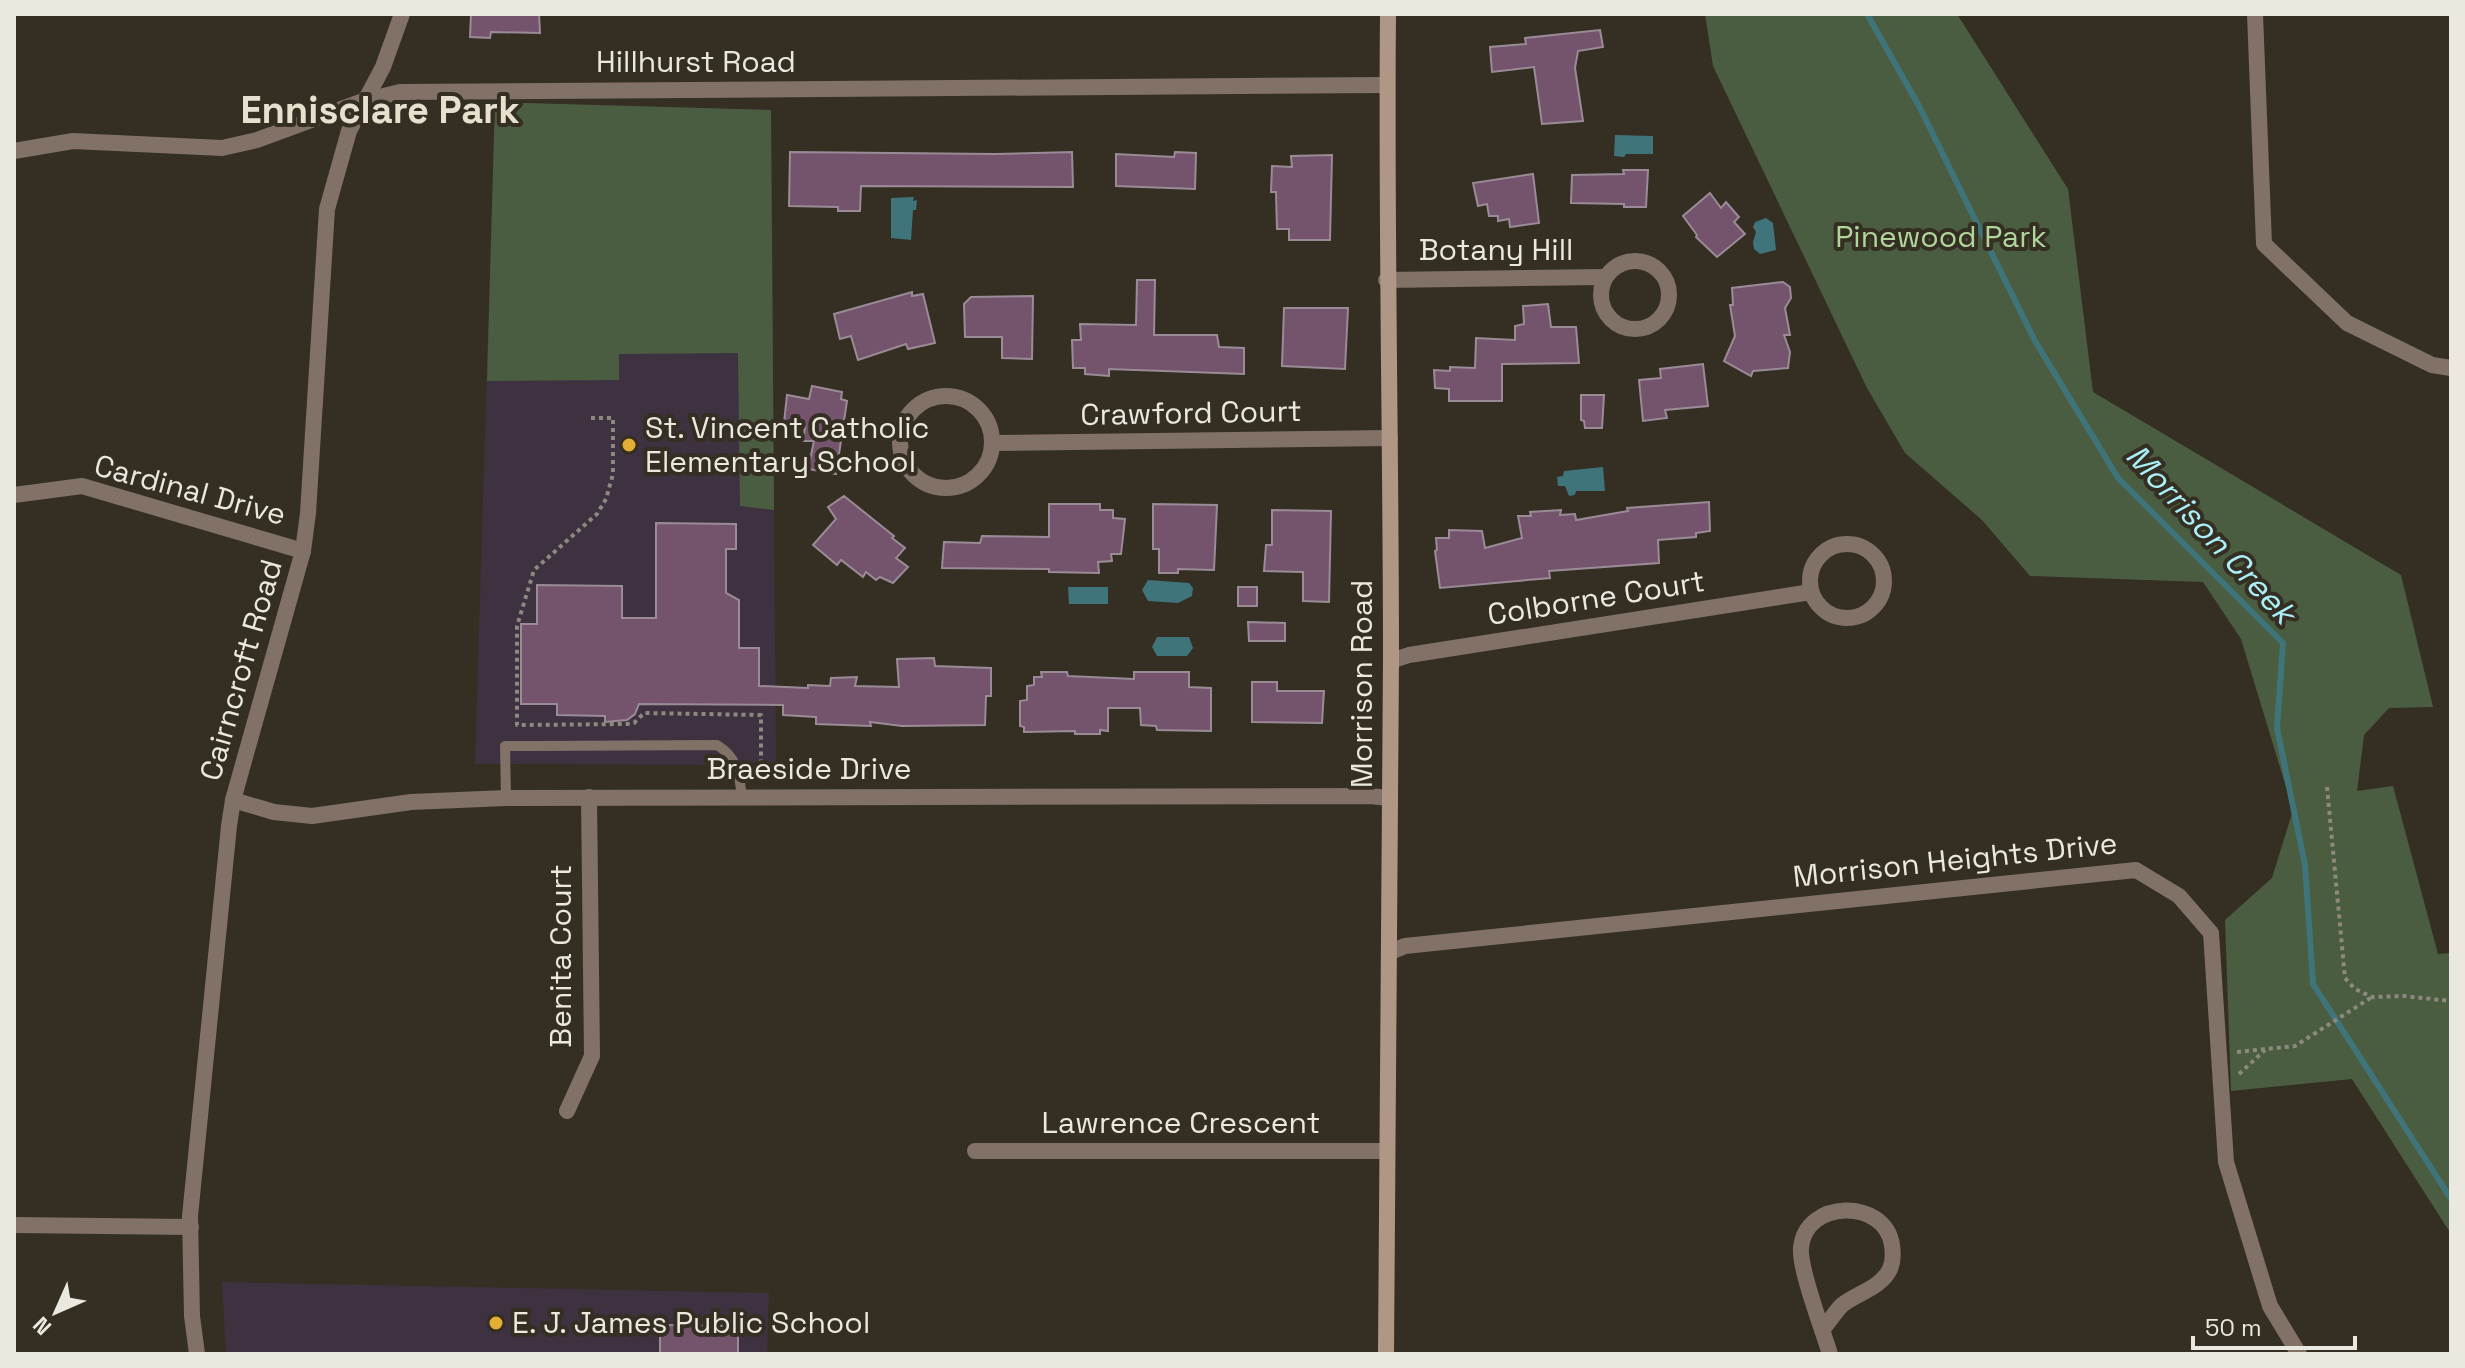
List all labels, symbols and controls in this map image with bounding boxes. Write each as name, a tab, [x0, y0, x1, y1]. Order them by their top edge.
street label: Hillhurst Road	[596, 42, 796, 81]
district label: Ennisclare Park	[240, 86, 520, 134]
park label: Pinewood Park	[1835, 217, 2047, 256]
street label: Botany Hill	[1419, 230, 1573, 269]
street label: Crawford Court	[1080, 391, 1302, 434]
place label: St. Vincent Catholic Elementary School	[645, 408, 930, 481]
marker: St. Vincent Catholic Elementary School	[620, 436, 638, 454]
water label: Morrison Creek	[2118, 436, 2307, 635]
street label: Cardinal Drive	[90, 445, 290, 534]
street label: Cairncroft Road	[190, 555, 291, 785]
street label: Colborne Court	[1484, 561, 1707, 634]
street label: Morrison Road	[1342, 580, 1381, 788]
street label: Braeside Drive	[706, 749, 912, 788]
street label: Morrison Heights Drive	[1791, 823, 2119, 896]
street label: Benita Court	[541, 864, 580, 1048]
street label: Lawrence Crescent	[1042, 1103, 1320, 1142]
north arrow	[16, 1272, 96, 1352]
scale bar	[2193, 1300, 2355, 1350]
place label: E. J. James Public School	[512, 1303, 870, 1342]
text: N	[27, 1311, 57, 1341]
text: 50 m	[2205, 1312, 2262, 1343]
marker: E. J. James Public School	[487, 1314, 505, 1332]

